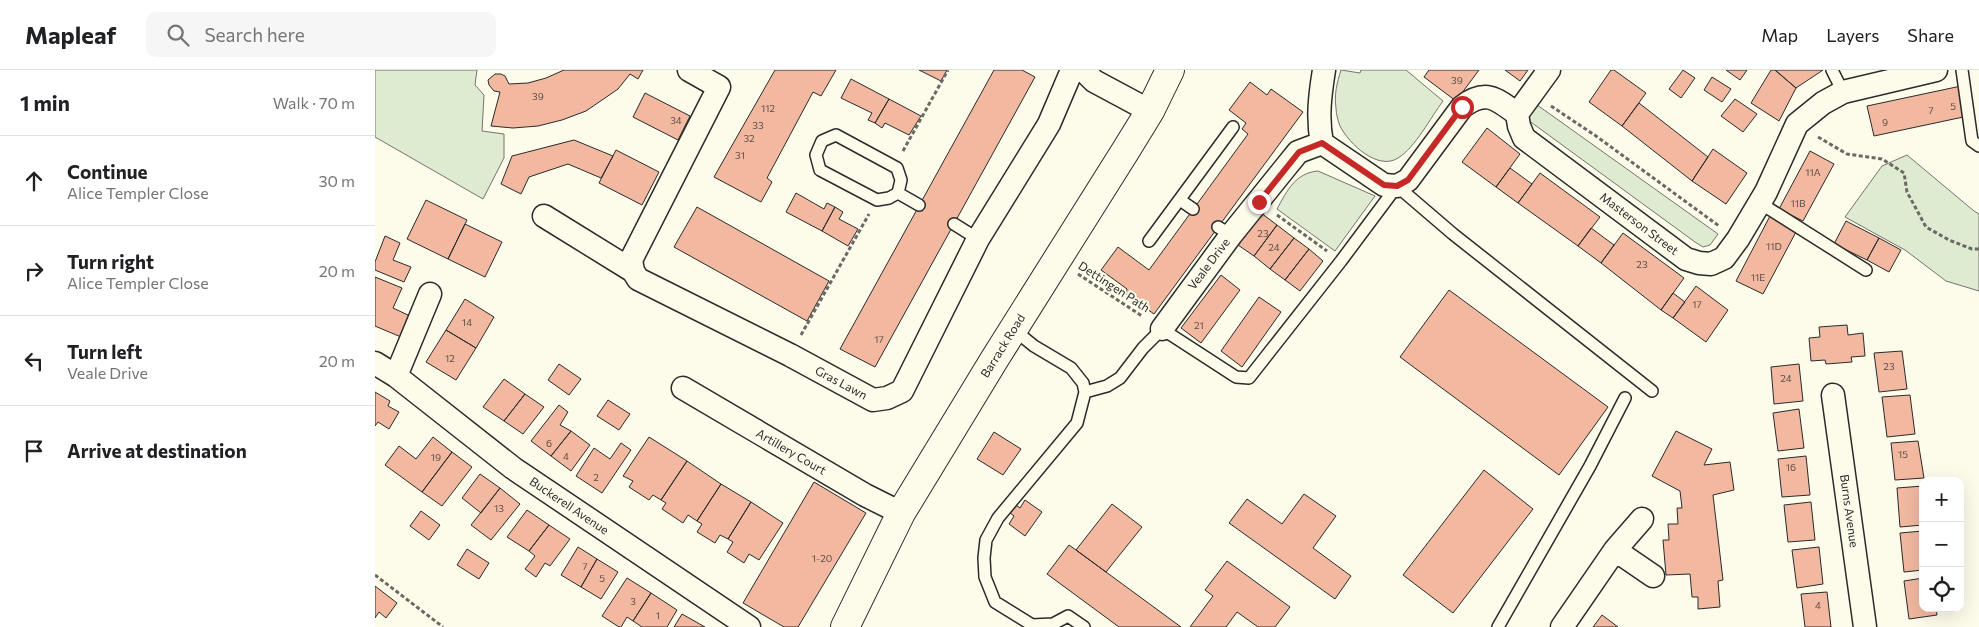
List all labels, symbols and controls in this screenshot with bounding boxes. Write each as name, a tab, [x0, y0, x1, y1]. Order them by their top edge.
search box	[146, 12, 496, 57]
text: Mapleaf	[25, 20, 116, 49]
icon: search	[164, 21, 192, 49]
text: Search here	[204, 23, 305, 46]
text: Map	[1761, 24, 1798, 46]
text: Layers	[1826, 24, 1879, 46]
text: Share	[1907, 24, 1954, 46]
house number: 39	[1451, 74, 1463, 86]
text: 1 min	[20, 90, 70, 115]
house number: 39	[532, 90, 544, 102]
text: Walk · 70 m	[273, 93, 355, 112]
route start	[1451, 96, 1474, 119]
house number: 5	[1950, 100, 1956, 112]
house number: 112	[761, 102, 775, 114]
house number: 7	[1928, 104, 1934, 116]
house number: 34	[670, 114, 682, 126]
house number: 9	[1882, 116, 1888, 128]
house number: 33	[752, 119, 764, 131]
house number: 32	[743, 132, 755, 144]
house number: 31	[735, 149, 745, 161]
text: Continue	[67, 160, 147, 183]
house number: 11A	[1805, 166, 1821, 178]
icon: ahead	[20, 167, 48, 195]
text: 30 m	[318, 171, 355, 190]
text: Alice Templer Close	[67, 183, 209, 202]
street label: Masterson Street	[1598, 189, 1682, 257]
route end	[1248, 191, 1271, 214]
house number: 11B	[1790, 197, 1806, 209]
house number: 23	[1257, 227, 1269, 239]
street label: Veale Drive	[1184, 235, 1232, 292]
house number: 11D	[1766, 240, 1782, 252]
house number: 24	[1268, 241, 1280, 253]
text: Turn right	[67, 250, 154, 273]
icon: right	[20, 257, 48, 285]
street label: Dettingen Path	[1076, 258, 1153, 314]
house number: 23	[1636, 258, 1648, 270]
text: 20 m	[319, 261, 355, 280]
house number: 11E	[1751, 271, 1765, 283]
text: Alice Templer Close	[67, 273, 209, 292]
house number: 17	[1692, 298, 1702, 310]
street label: Barrack Road	[977, 311, 1027, 380]
house number: 14	[462, 316, 472, 328]
house number: 21	[1194, 319, 1204, 331]
house number: 17	[874, 333, 884, 345]
text: Turn left	[67, 340, 142, 363]
icon: left	[20, 347, 48, 375]
text: 20 m	[319, 351, 355, 370]
house number: 12	[445, 352, 455, 364]
house number: 23	[1883, 360, 1895, 372]
text: Veale Drive	[67, 363, 148, 382]
street label: Gras Lawn	[813, 363, 870, 402]
house number: 24	[1780, 372, 1792, 384]
street label: Artillery Court	[754, 425, 829, 477]
icon: arrive	[20, 437, 48, 465]
house number: 6	[546, 437, 552, 449]
text: Arrive at destination	[67, 439, 247, 462]
house number: 15	[1898, 448, 1908, 460]
house number: 4	[563, 450, 569, 462]
house number: 19	[431, 451, 441, 463]
house number: 16	[1786, 461, 1796, 473]
house number: 2	[593, 471, 599, 483]
street label: Burns Avenue	[1838, 473, 1862, 548]
street label: Buckerell Avenue	[527, 474, 612, 537]
map controls	[1919, 477, 1964, 612]
button: +	[1919, 477, 1964, 522]
house number: 13	[494, 502, 504, 514]
button: −	[1919, 522, 1964, 567]
house number: 1-20	[812, 552, 832, 564]
house number: 7	[582, 560, 588, 572]
button: locate	[1919, 567, 1964, 612]
house number: 5	[599, 572, 605, 584]
house number: 3	[630, 595, 636, 607]
house number: 4	[1815, 599, 1821, 611]
house number: 1	[656, 609, 660, 621]

